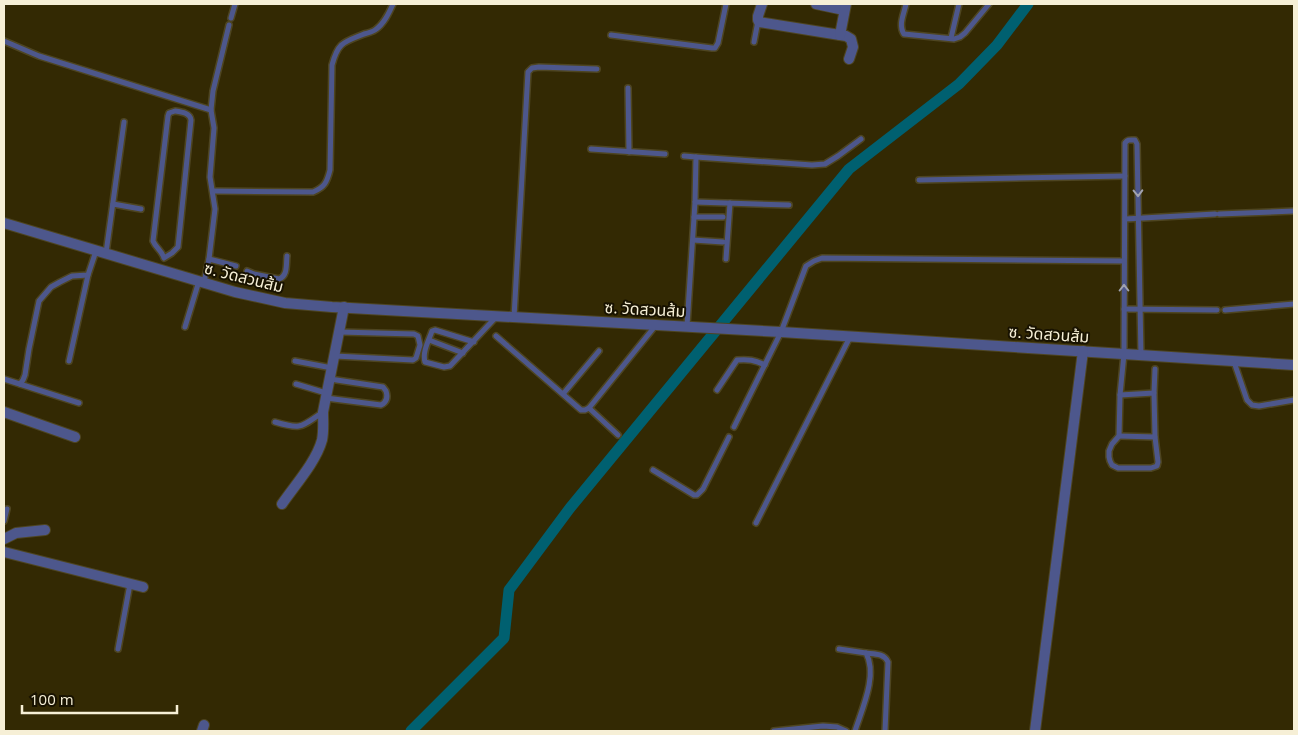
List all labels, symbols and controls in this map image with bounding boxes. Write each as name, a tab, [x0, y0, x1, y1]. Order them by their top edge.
one-way arrow	[1133, 190, 1143, 197]
street label: ซ. วัดสวนส้ม	[202, 257, 286, 297]
one-way arrow	[1119, 283, 1129, 291]
street label: ซ. วัดสวนส้ม	[604, 296, 686, 322]
street label: ซ. วัดสวนส้ม	[1008, 320, 1090, 348]
scale bar	[22, 682, 178, 714]
text: 100 m	[30, 689, 74, 709]

